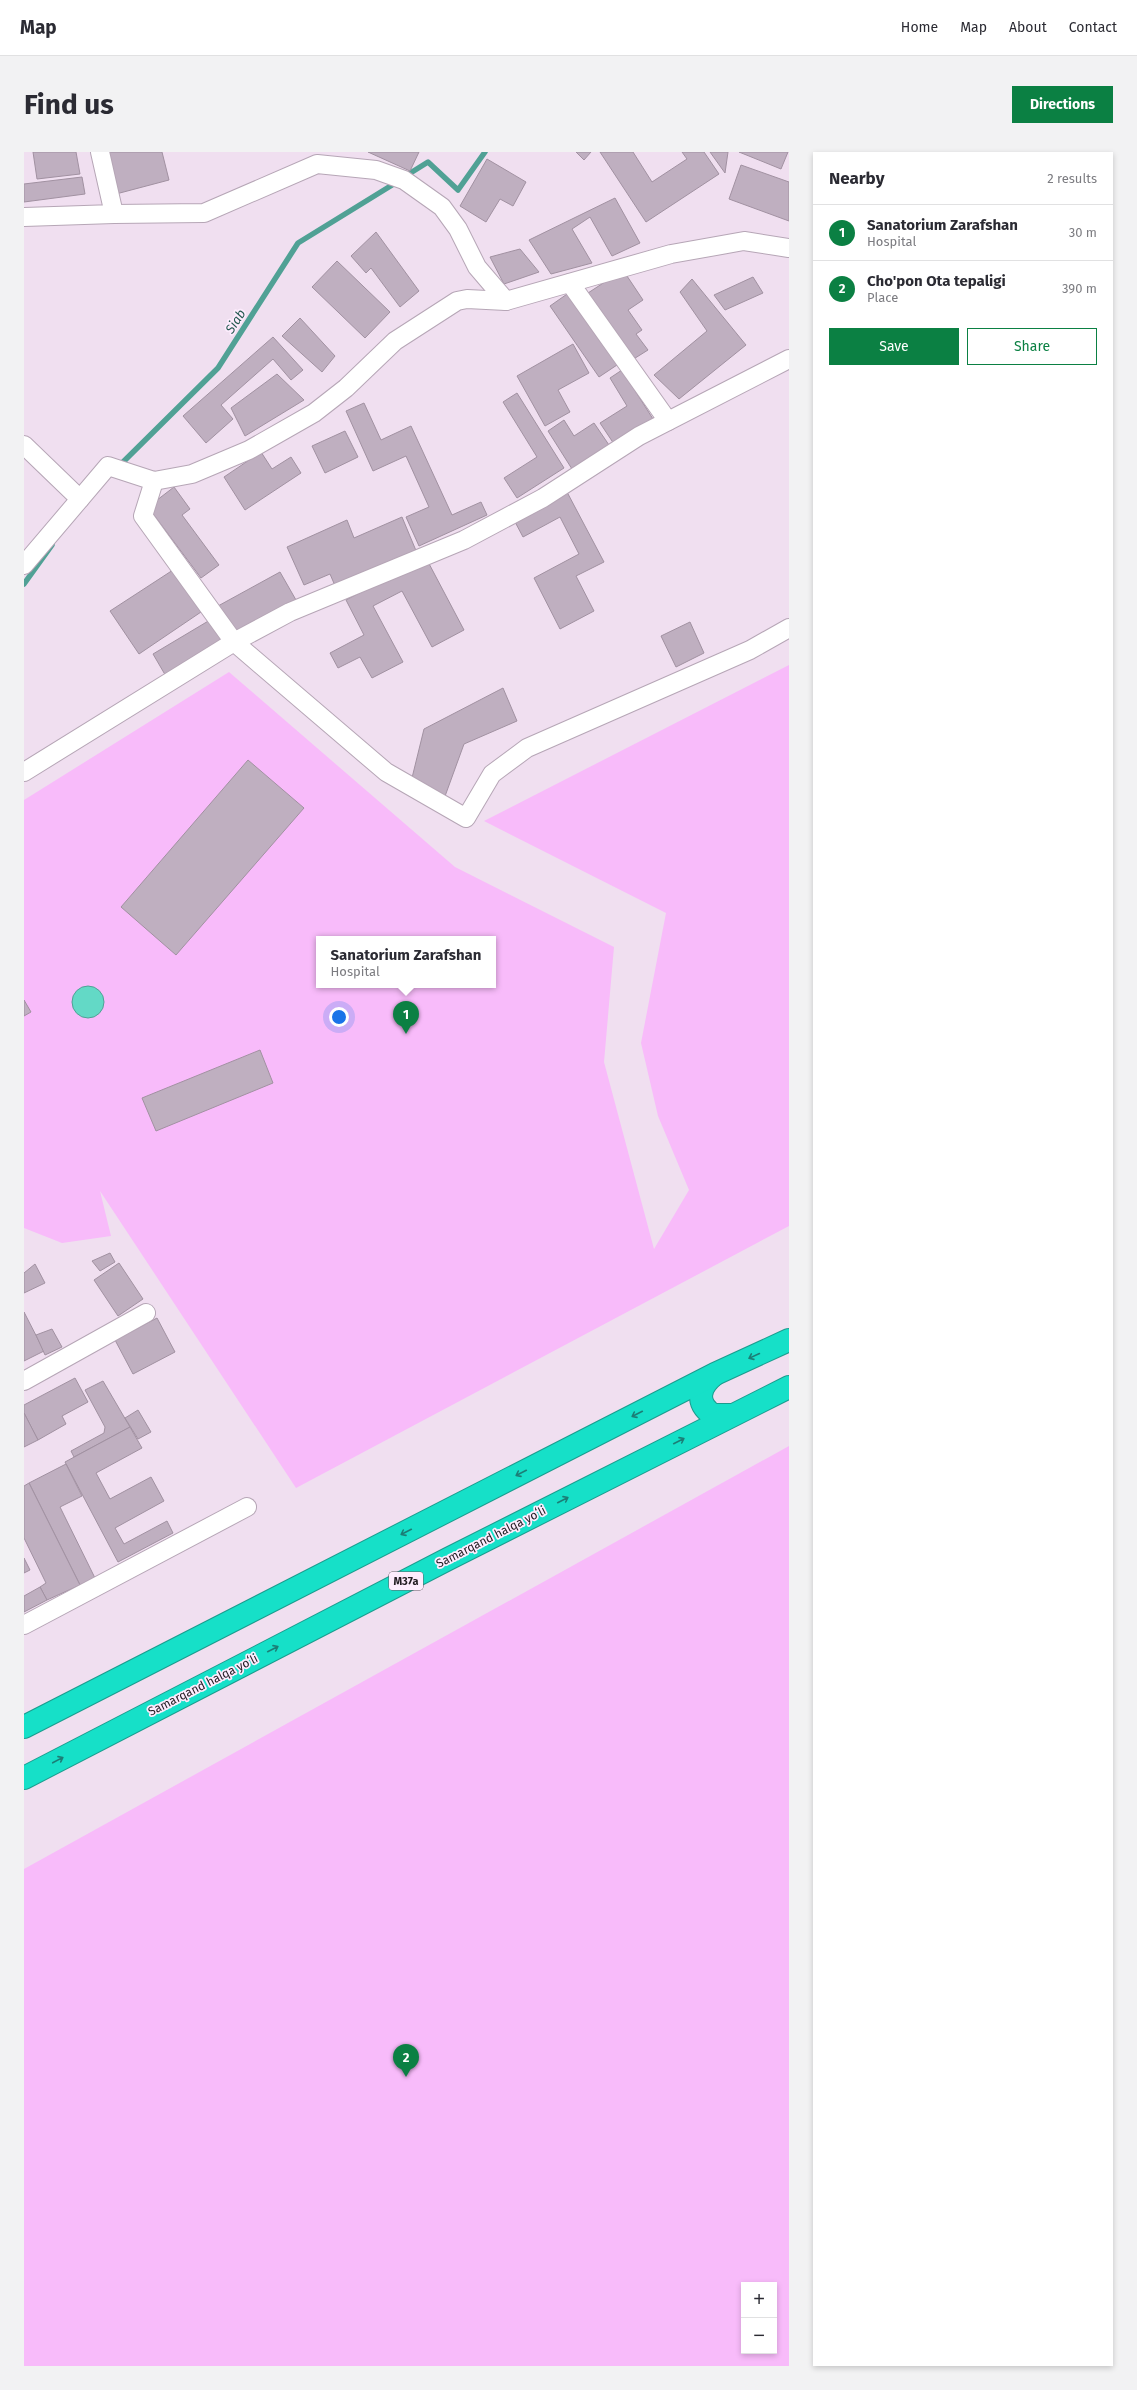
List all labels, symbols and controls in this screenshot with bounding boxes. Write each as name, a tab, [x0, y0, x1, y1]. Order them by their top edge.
text: Map	[20, 16, 57, 39]
text: Home	[901, 19, 938, 36]
text: Map	[960, 19, 987, 36]
text: About	[1009, 19, 1047, 36]
text: Contact	[1069, 19, 1117, 36]
button: Directions	[1012, 86, 1113, 123]
text: Find us	[24, 88, 114, 121]
text: Nearby	[829, 168, 884, 189]
text: 2 results	[1047, 171, 1097, 186]
text: Sanatorium Zarafshan	[867, 216, 1018, 234]
text: 1	[839, 225, 845, 240]
text: 30 m	[1069, 225, 1097, 240]
text: Hospital	[867, 234, 916, 249]
text: Cho'pon Ota tepaligi	[867, 272, 1006, 290]
text: 2	[839, 281, 845, 296]
text: 390 m	[1062, 281, 1097, 296]
text: Place	[867, 290, 898, 305]
water label: Siab	[222, 306, 249, 337]
button: Save	[829, 328, 959, 365]
button: Share	[967, 328, 1097, 365]
popup	[316, 936, 496, 988]
text: Sanatorium Zarafshan	[331, 946, 481, 964]
text: Hospital	[331, 964, 380, 979]
pin: 1	[393, 1001, 419, 1034]
your location	[329, 1007, 349, 1027]
one-way arrow	[748, 1353, 760, 1360]
one-way arrow	[631, 1410, 643, 1418]
one-way arrow	[673, 1437, 685, 1444]
one-way arrow	[516, 1469, 528, 1477]
one-way arrow	[557, 1496, 569, 1503]
street label: Samarqand halqa yoʻli	[433, 1502, 548, 1571]
one-way arrow	[400, 1529, 412, 1536]
road number: M37a	[389, 1572, 423, 1590]
one-way arrow	[267, 1644, 279, 1652]
street label: Samarqand halqa yoʻli	[145, 1650, 260, 1719]
one-way arrow	[52, 1756, 64, 1763]
pin: 2	[393, 2044, 419, 2077]
map controls	[741, 2282, 777, 2354]
button: +	[741, 2282, 777, 2318]
button: −	[741, 2318, 777, 2354]

